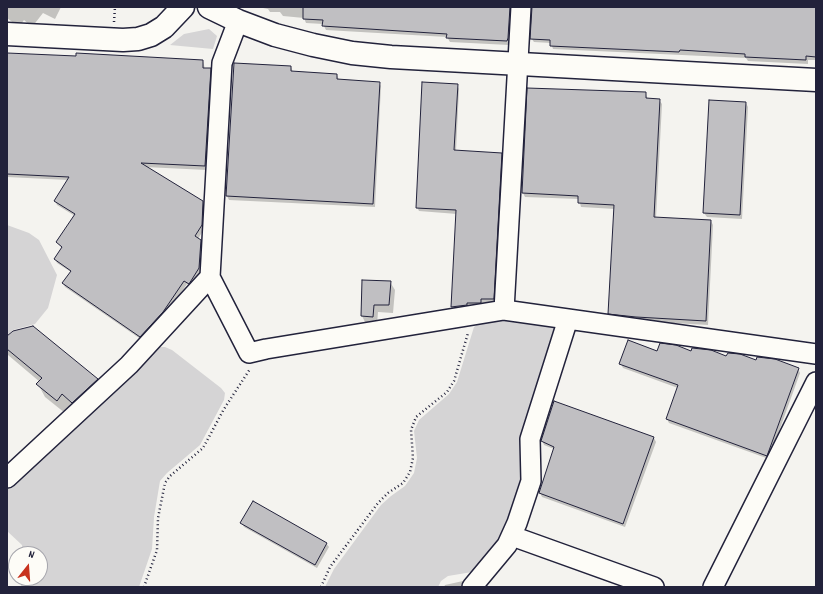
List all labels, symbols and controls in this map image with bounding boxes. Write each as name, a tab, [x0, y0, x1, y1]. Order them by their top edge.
north arrow	[8, 546, 48, 586]
text: N	[26, 547, 36, 564]

